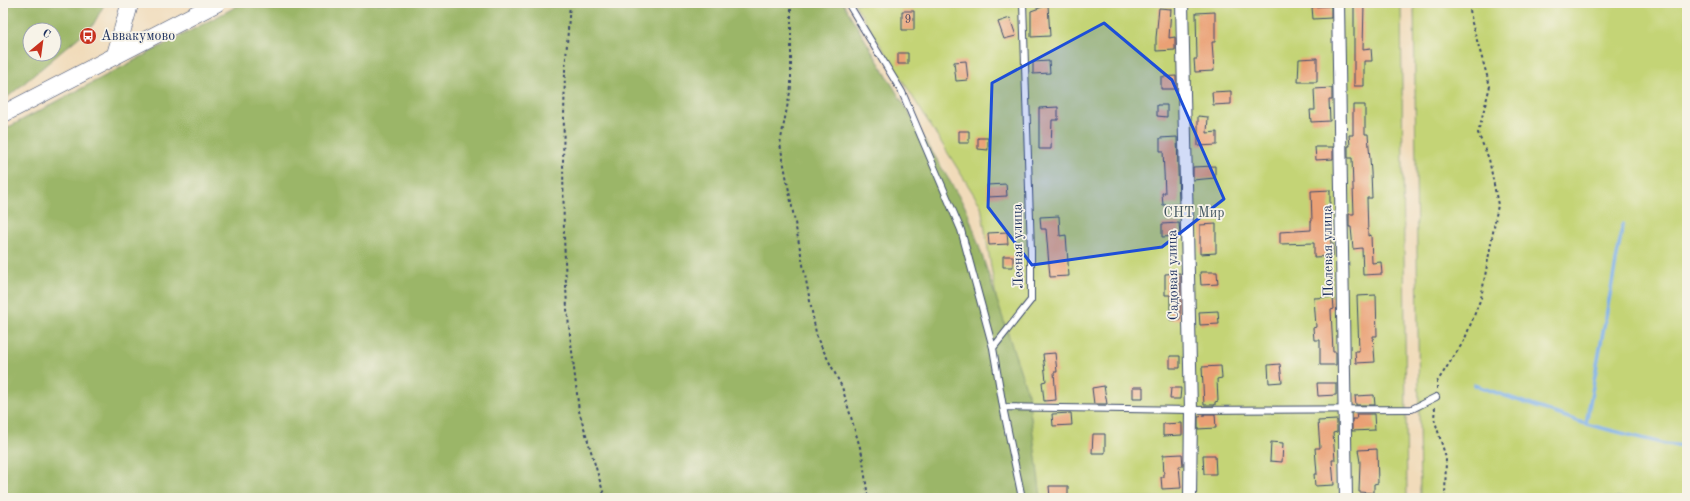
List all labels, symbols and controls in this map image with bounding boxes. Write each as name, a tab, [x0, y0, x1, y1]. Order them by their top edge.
house number: 9	[905, 14, 911, 26]
north arrow	[22, 22, 62, 62]
bus stop icon: Аввакумово	[78, 26, 98, 46]
text: С	[40, 28, 52, 41]
place label: Аввакумово	[101, 29, 175, 43]
street label: Лесная улица	[1010, 203, 1026, 289]
street label: Полевая улица	[1320, 205, 1336, 297]
park label: СНТ Мир	[1164, 206, 1224, 220]
street label: Садовая улица	[1165, 229, 1181, 320]

